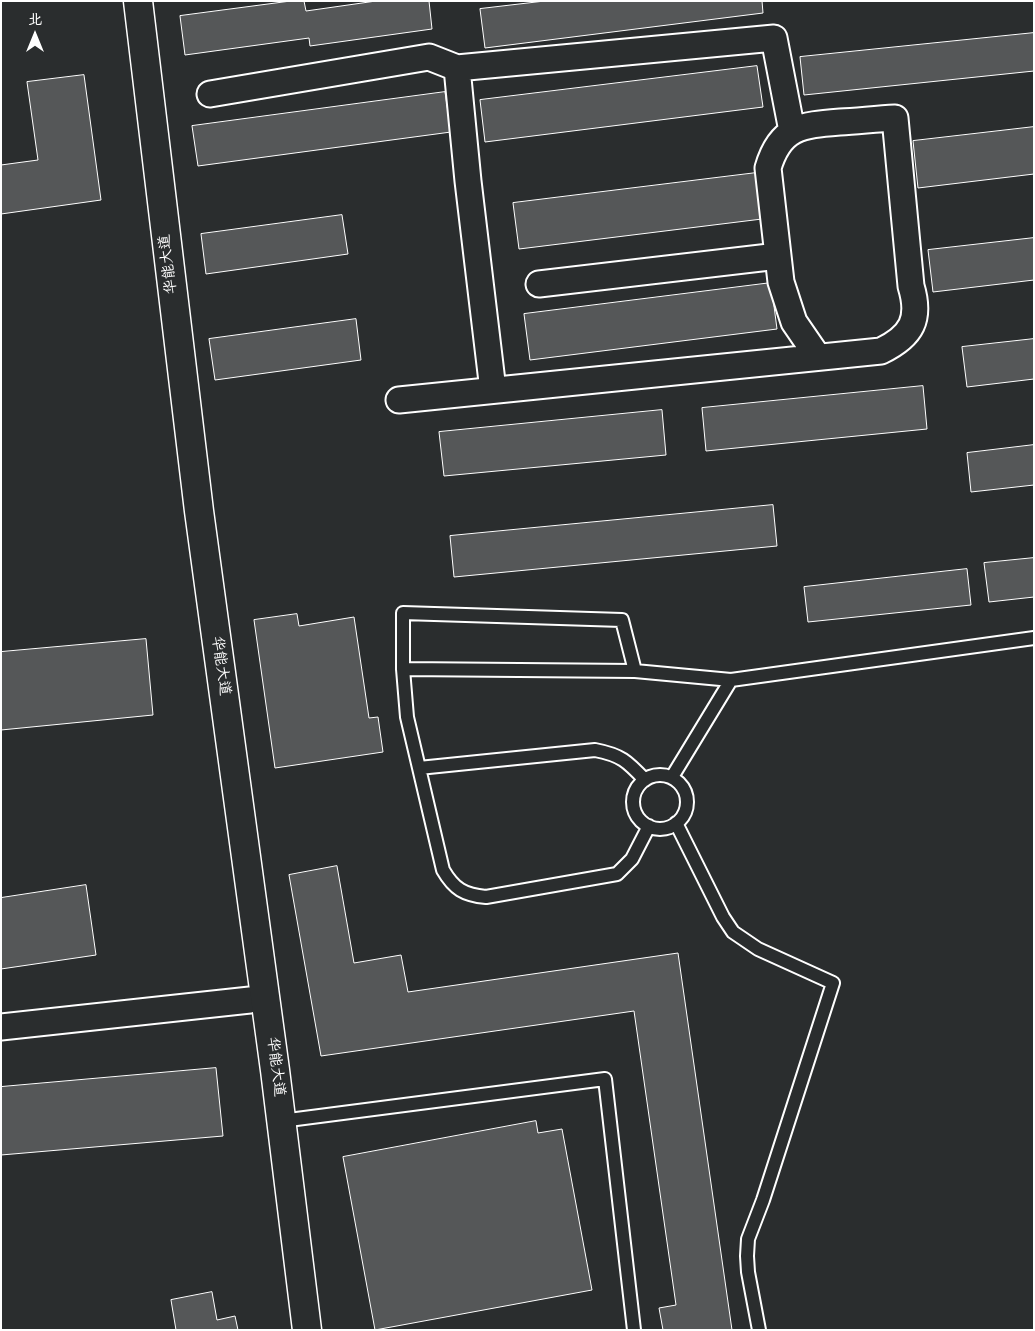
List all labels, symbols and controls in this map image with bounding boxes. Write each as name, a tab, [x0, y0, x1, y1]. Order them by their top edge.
north arrow	[10, 10, 60, 60]
text: 北	[28, 10, 42, 30]
street label: 华能大道	[156, 233, 182, 295]
street label: 华能大道	[207, 635, 233, 697]
street label: 华能大道	[262, 1036, 288, 1098]

